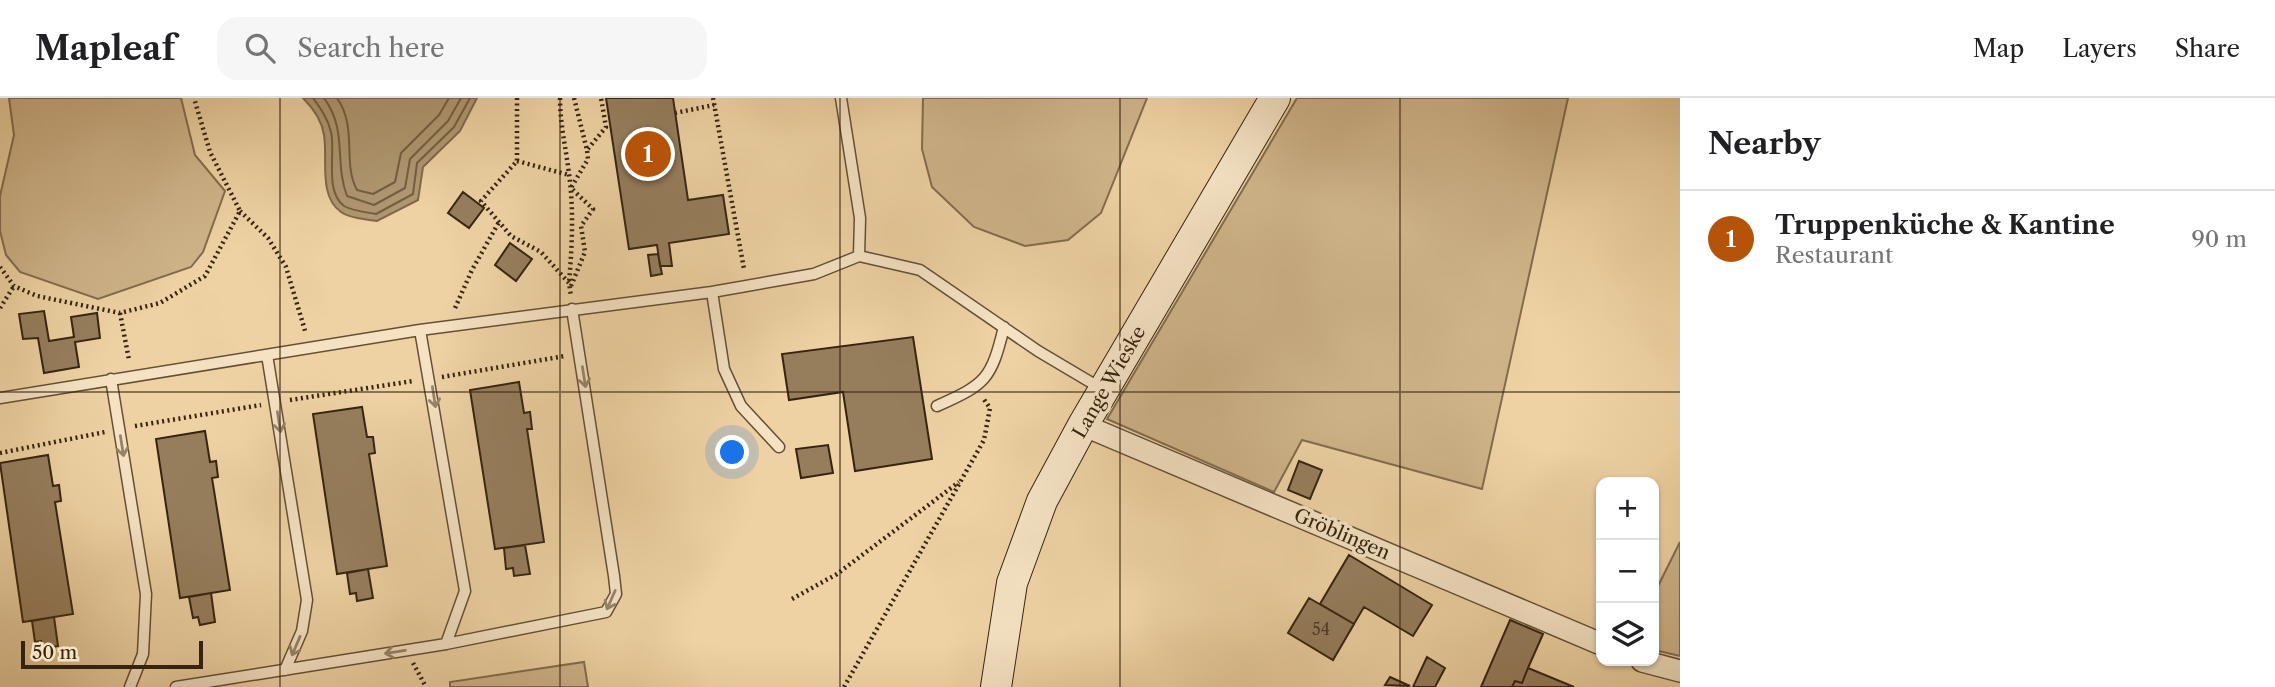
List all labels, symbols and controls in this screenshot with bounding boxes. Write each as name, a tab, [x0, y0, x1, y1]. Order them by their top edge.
search box	[217, 17, 707, 80]
text: Mapleaf	[35, 28, 175, 69]
icon: search	[241, 29, 279, 67]
text: Search here	[297, 32, 445, 64]
text: Map	[1973, 34, 2024, 63]
text: Layers	[2062, 34, 2137, 63]
text: Share	[2175, 34, 2240, 63]
text: Nearby	[1708, 125, 1821, 162]
pin: 1	[625, 128, 671, 180]
text: Truppenküche & Kantine	[1775, 209, 2115, 241]
text: 1	[1726, 225, 1736, 253]
text: 90 m	[2191, 225, 2247, 253]
text: Restaurant	[1775, 241, 1893, 269]
street label: Lange Wieske	[1068, 322, 1150, 442]
one-way arrow	[578, 365, 591, 387]
one-way arrow	[428, 385, 441, 408]
one-way arrow	[273, 410, 286, 433]
one-way arrow	[116, 434, 129, 457]
your location	[715, 435, 749, 469]
map controls	[1596, 477, 1659, 666]
button: +	[1596, 477, 1659, 540]
street label: Gröblingen	[1291, 503, 1394, 565]
button: −	[1596, 540, 1659, 603]
one-way arrow	[604, 590, 617, 611]
button: layers	[1596, 603, 1659, 666]
house number: 54	[1312, 619, 1330, 639]
one-way arrow	[289, 635, 302, 656]
scale bar	[21, 638, 203, 670]
text: 50 m	[32, 641, 77, 664]
one-way arrow	[384, 646, 407, 659]

